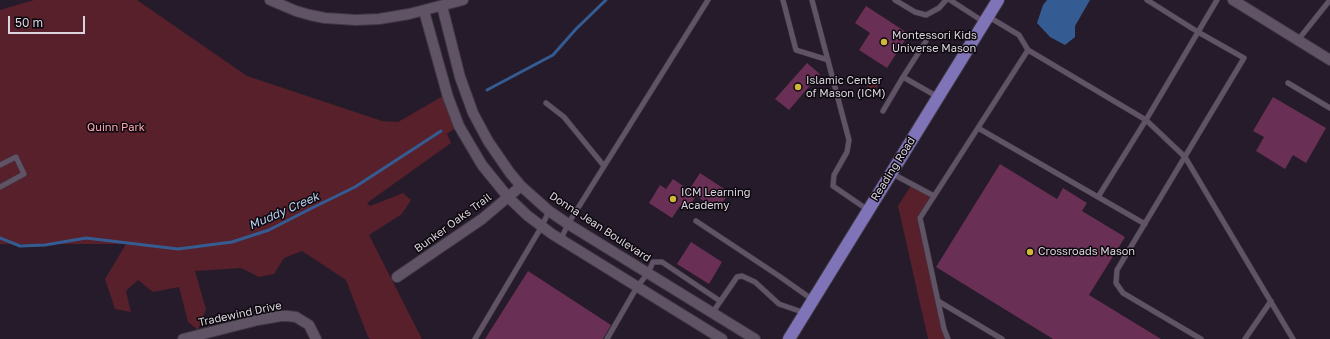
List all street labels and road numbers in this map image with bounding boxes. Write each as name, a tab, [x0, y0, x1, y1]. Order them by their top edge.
street label: Reading Road	[868, 135, 918, 203]
street label: Donna Jean Boulevard	[547, 189, 653, 265]
street label: Bunker Oaks Trail	[412, 191, 494, 255]
street label: Tradewind Drive	[197, 299, 283, 329]

